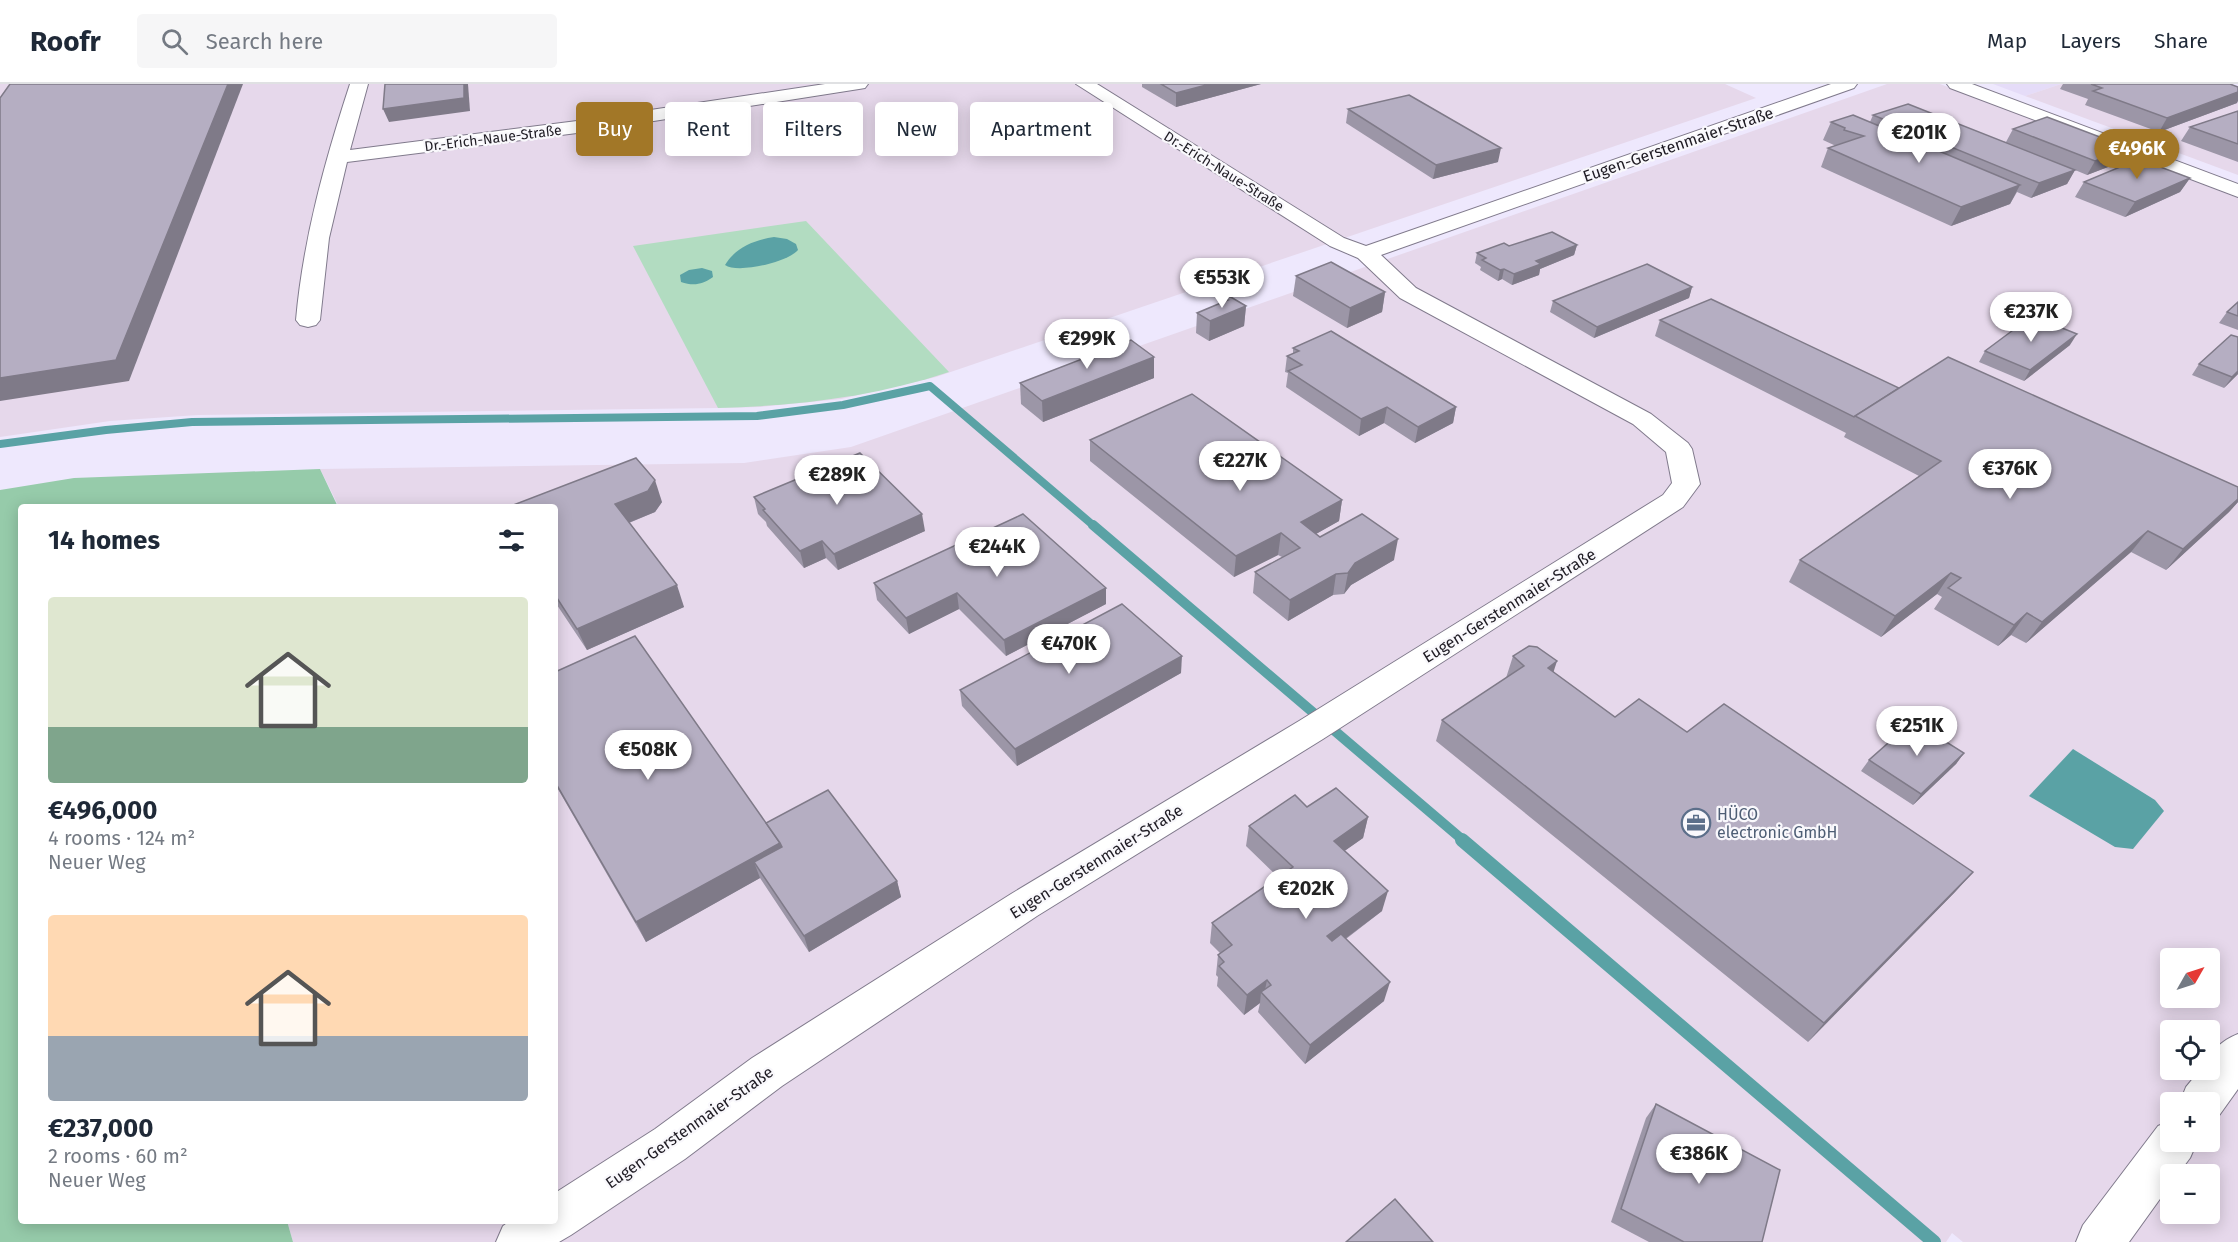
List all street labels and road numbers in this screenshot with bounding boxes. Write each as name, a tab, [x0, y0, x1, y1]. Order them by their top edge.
street label: Eugen-Gerstenmaier-Straße	[1580, 103, 1776, 186]
street label: Dr.-Erich-Naue-Straße	[424, 122, 563, 155]
street label: Dr.-Erich-Naue-Straße	[1161, 128, 1287, 215]
street label: Eugen-Gerstenmaier-Straße	[1419, 544, 1599, 667]
street label: Eugen-Gerstenmaier-Straße	[1006, 800, 1186, 923]
street label: Eugen-Gerstenmaier-Straße	[602, 1062, 777, 1193]

